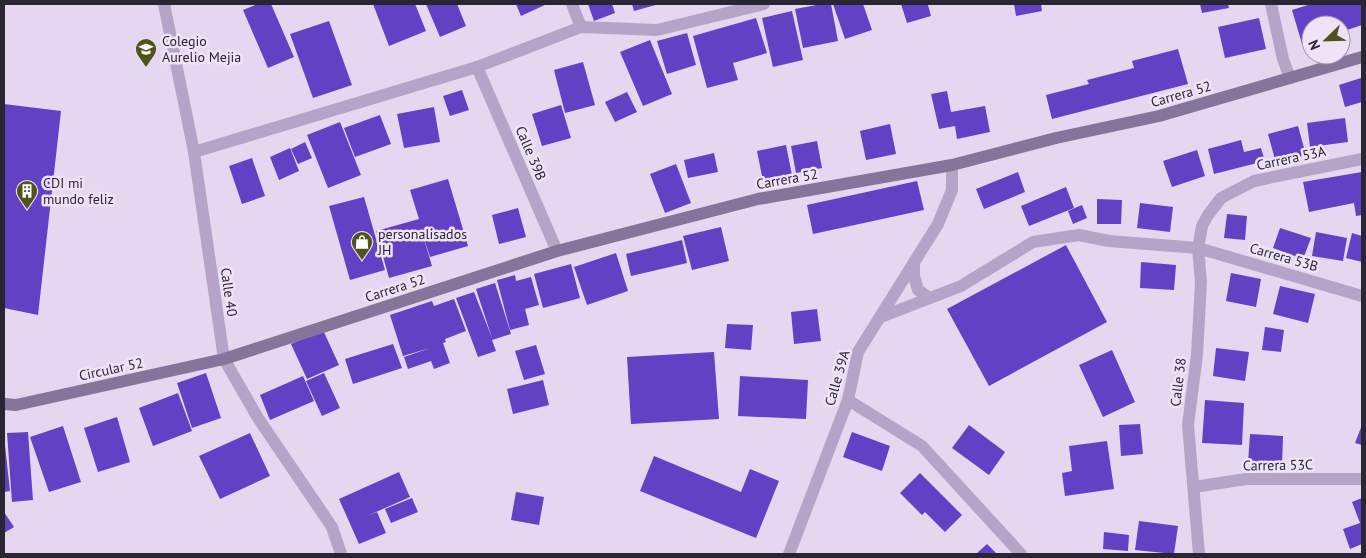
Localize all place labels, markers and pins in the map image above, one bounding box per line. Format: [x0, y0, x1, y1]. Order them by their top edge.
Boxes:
place label: Colegio Aurelio Mejia [162, 32, 241, 66]
school or university icon: Colegio Aurelio Mejia [134, 37, 158, 68]
place label: CDI mi mundo feliz [43, 174, 114, 208]
building icon: CDI mi mundo feliz [15, 179, 39, 210]
place label: personalisados JH [377, 225, 467, 259]
shop icon: personalisados JH [350, 230, 374, 261]

